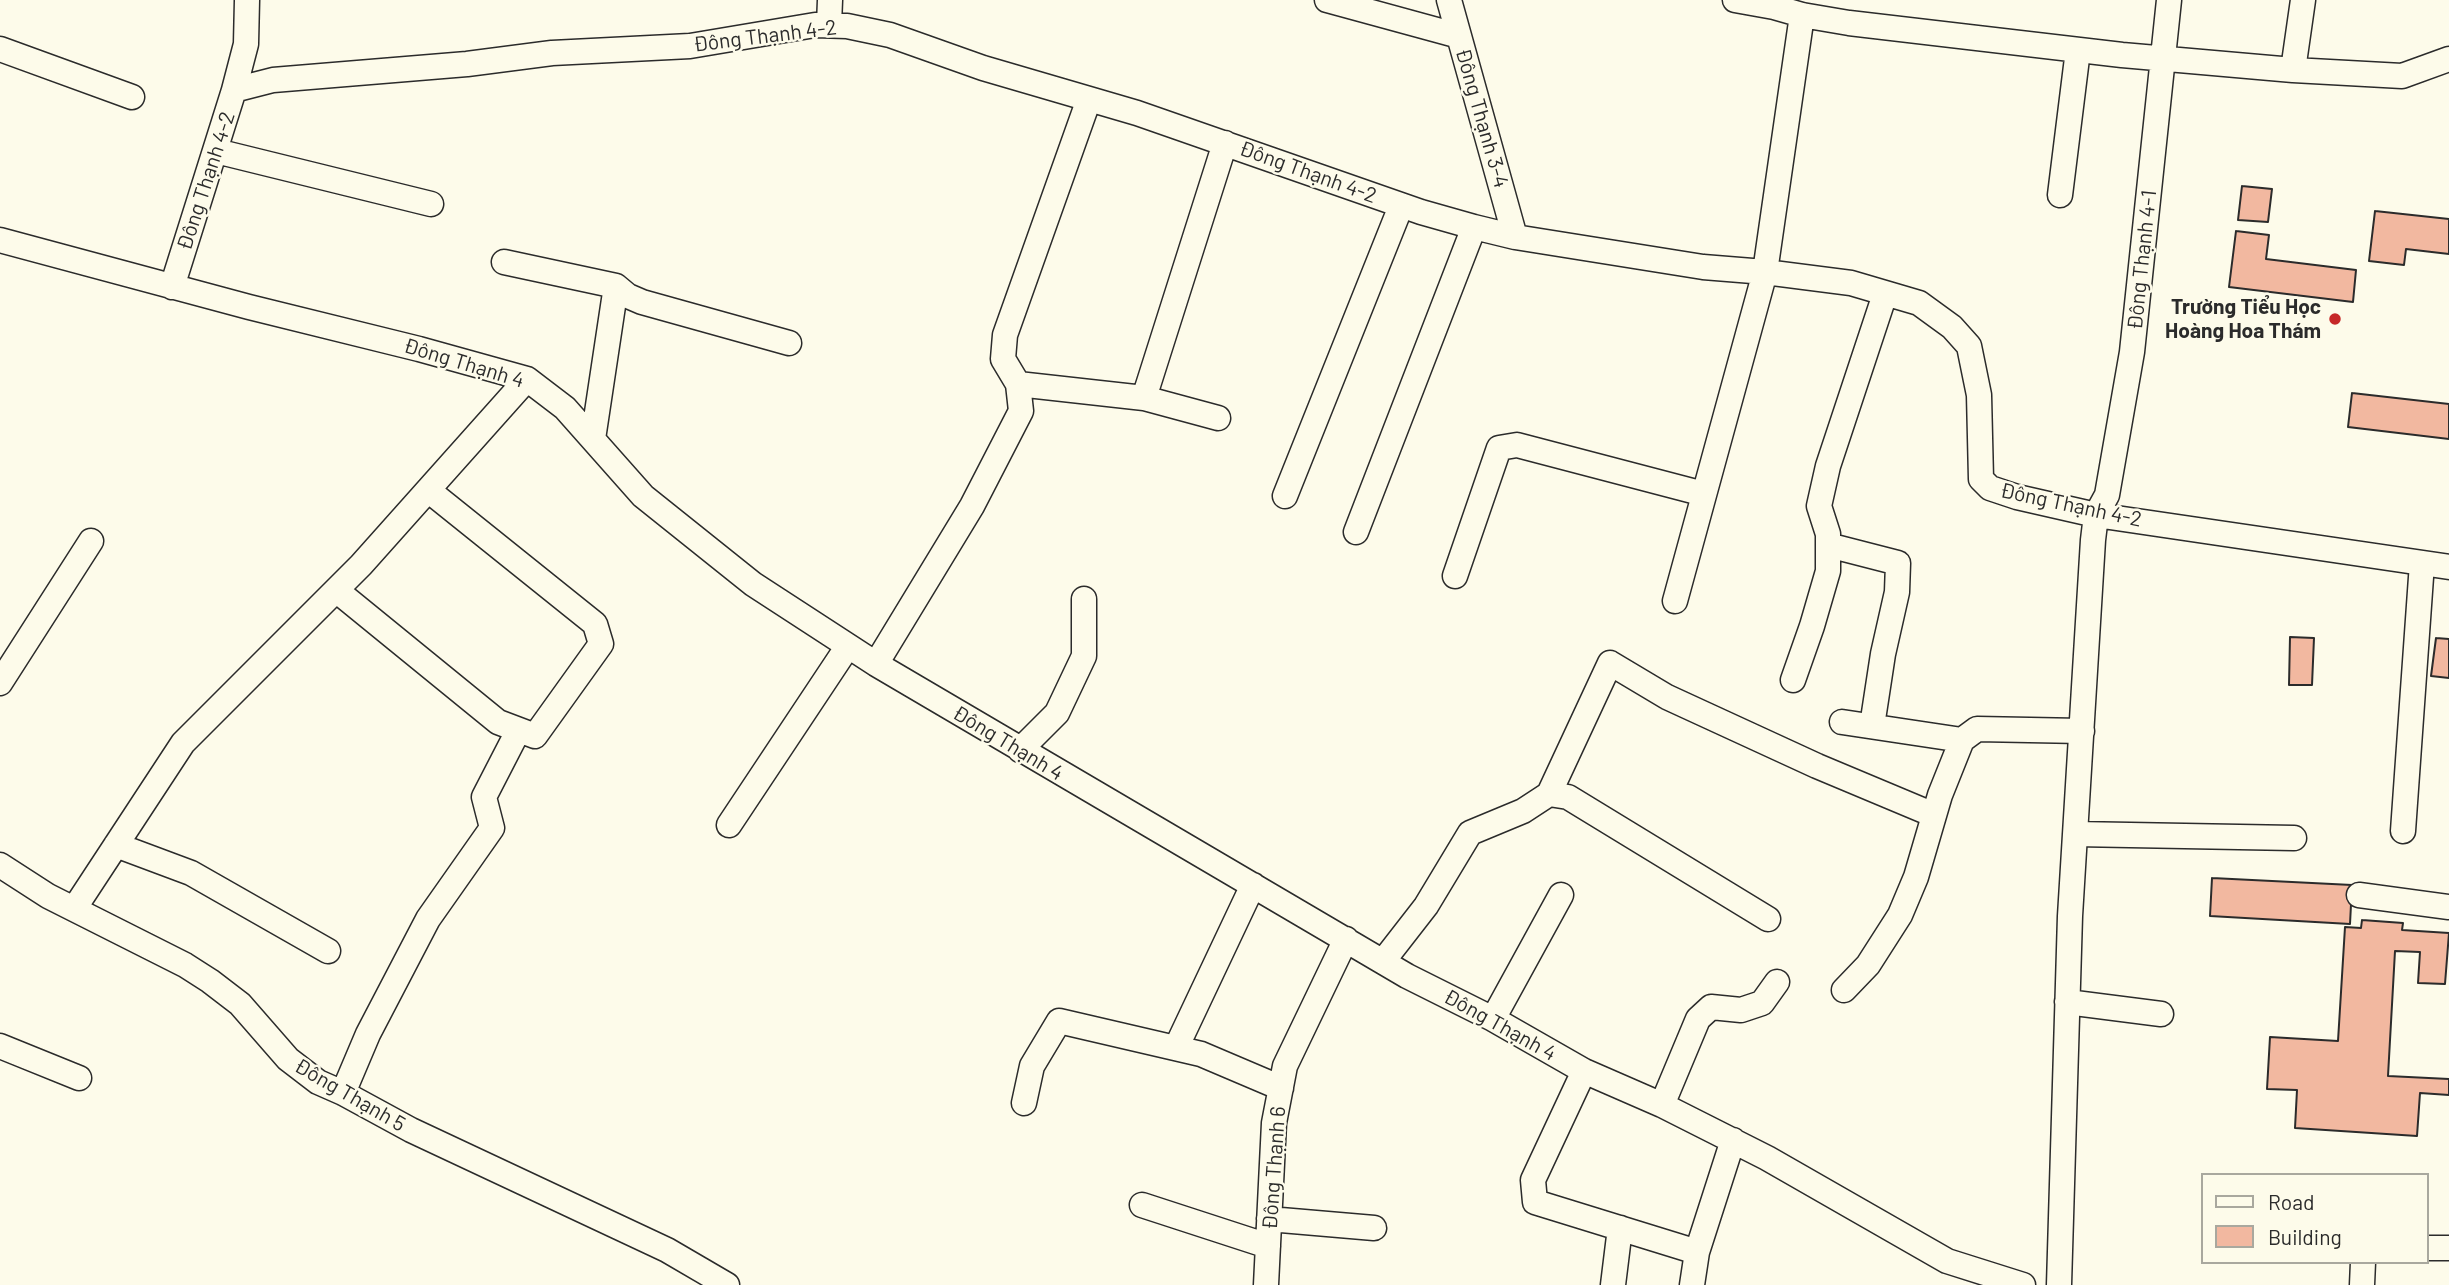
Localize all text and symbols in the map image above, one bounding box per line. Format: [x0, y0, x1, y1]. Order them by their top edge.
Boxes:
street label: Đông Thạnh 4-2 [692, 15, 838, 57]
street label: Đông Thạnh 3-4 [1450, 45, 1514, 191]
street label: Đông Thạnh 4-2 [172, 109, 240, 253]
street label: Đông Thạnh 4-2 [1236, 135, 1380, 209]
street label: Đông Thạnh 4-1 [2122, 189, 2162, 331]
place label: Trường Tiểu Học Hoàng Hoa Thám [2165, 294, 2321, 344]
marker: Trường Tiểu Học Hoàng Hoa Thám [2327, 311, 2343, 327]
street label: Đông Thạnh 4 [401, 333, 527, 393]
street label: Đông Thạnh 4-2 [1998, 478, 2144, 532]
street label: Đông Thạnh 4 [948, 700, 1068, 786]
street label: Đông Thạnh 4 [1439, 984, 1561, 1066]
street label: Đông Thạnh 5 [290, 1053, 410, 1137]
street label: Đông Thạnh 6 [1257, 1105, 1291, 1231]
legend [2200, 1173, 2428, 1264]
text: Road [2268, 1189, 2314, 1214]
text: Building [2268, 1224, 2342, 1249]

